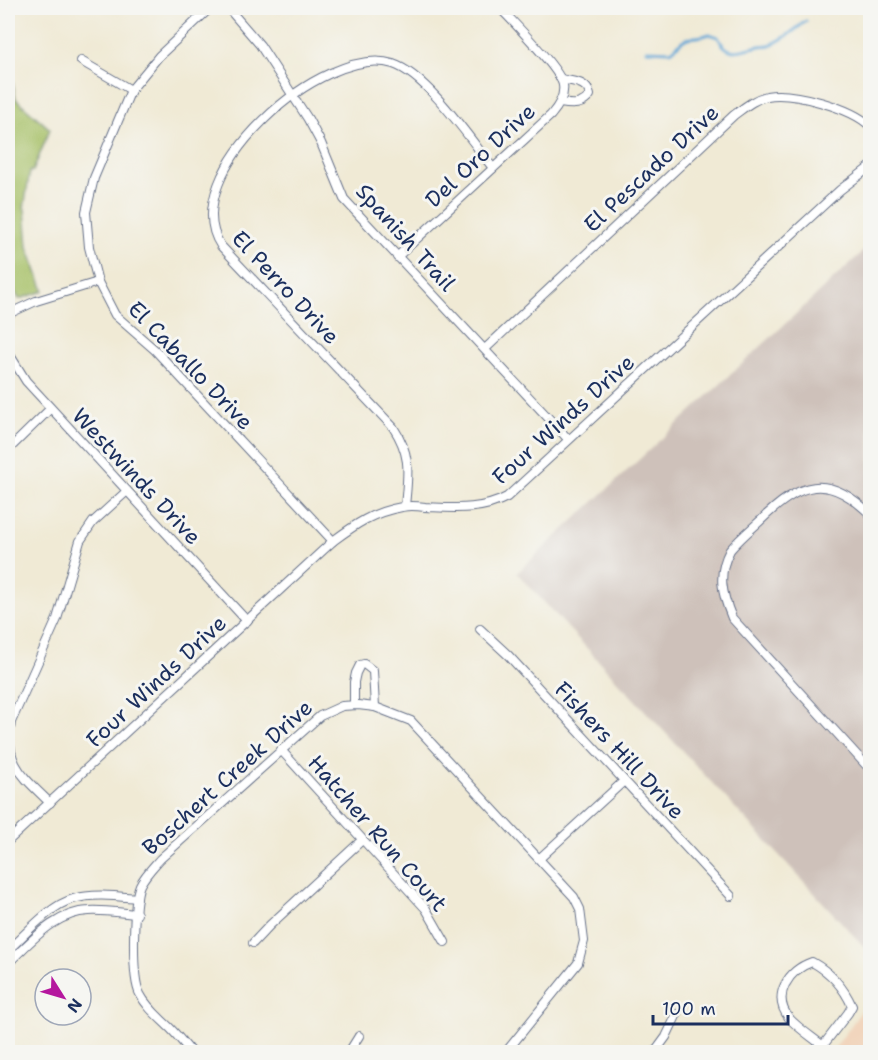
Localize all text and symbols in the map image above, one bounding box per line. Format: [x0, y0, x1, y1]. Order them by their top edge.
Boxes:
street label: Del Oro Drive [419, 97, 542, 214]
street label: El Pescado Drive [578, 98, 725, 239]
street label: Spanish Trail [349, 177, 462, 298]
street label: El Perro Drive [225, 224, 346, 350]
street label: El Caballo Drive [122, 295, 260, 436]
street label: Four Winds Drive [486, 348, 641, 491]
street label: Westwinds Drive [66, 402, 208, 551]
street label: Four Winds Drive [80, 609, 233, 754]
street label: Fishers Hill Drive [548, 675, 691, 825]
street label: Boschert Creek Drive [136, 693, 319, 862]
street label: Hatcher Run Court [302, 749, 454, 918]
north arrow [33, 967, 93, 1027]
scale bar [653, 988, 788, 1026]
text: N [62, 994, 87, 1017]
text: 100 m [662, 997, 716, 1021]

